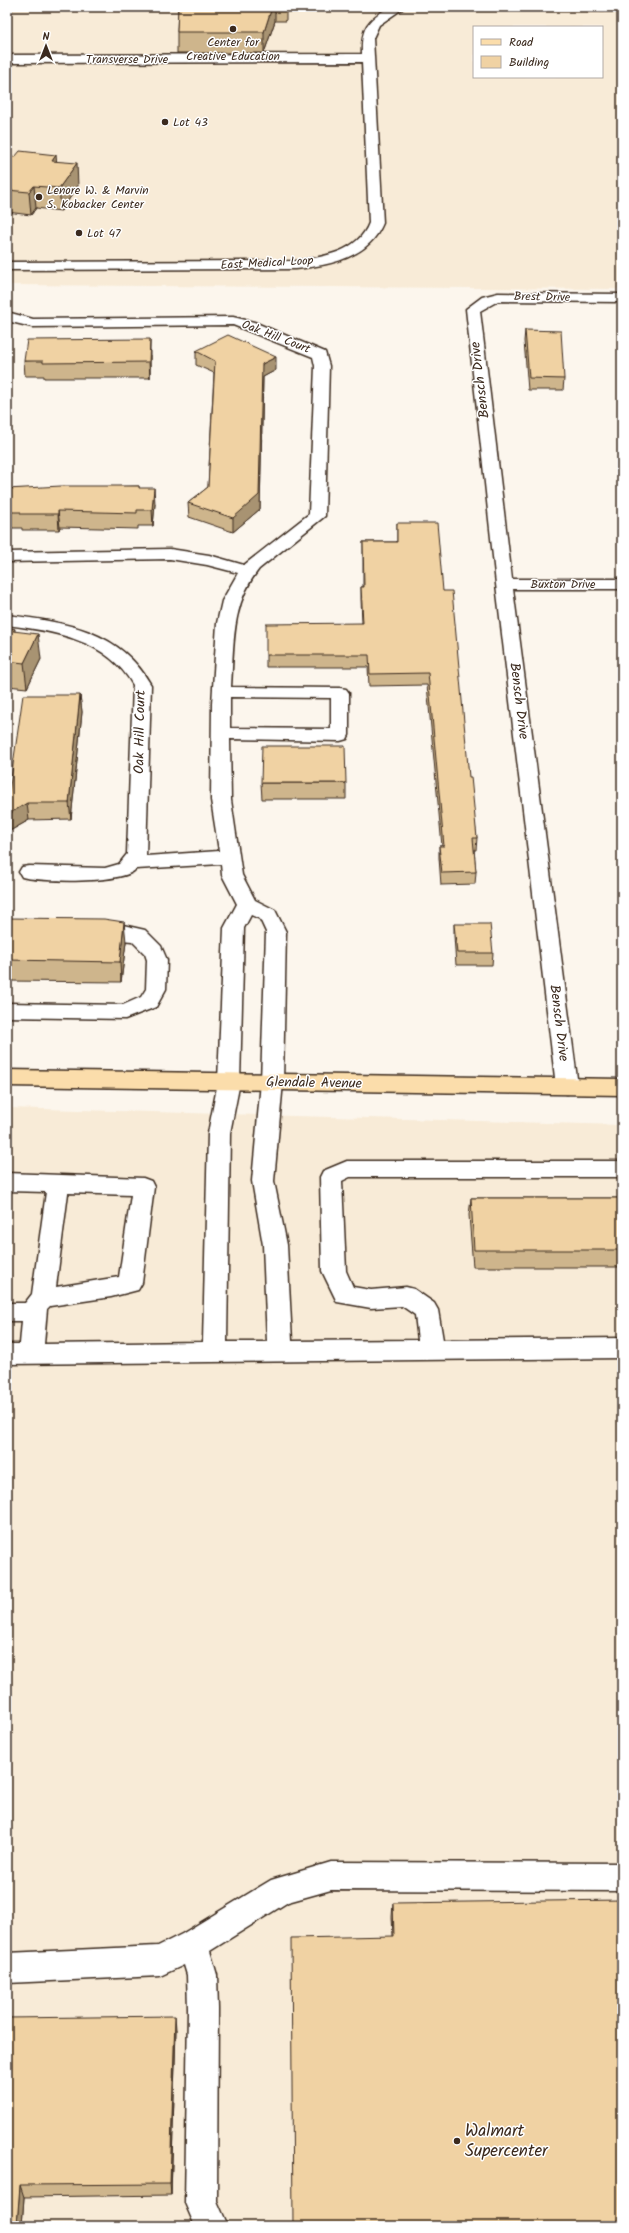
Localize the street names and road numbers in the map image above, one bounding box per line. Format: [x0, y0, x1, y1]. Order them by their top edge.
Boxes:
street label: Transverse Drive [86, 50, 169, 69]
street label: East Medical Loop [220, 251, 314, 275]
street label: Brest Drive [514, 287, 571, 307]
street label: Oak Hill Court [239, 315, 313, 359]
street label: Bensch Drive [464, 340, 496, 420]
street label: Buxton Drive [531, 575, 596, 594]
street label: Bensch Drive [503, 661, 535, 741]
street label: Oak Hill Court [128, 689, 152, 774]
street label: Bensch Drive [543, 983, 575, 1063]
street label: Glendale Avenue [266, 1071, 363, 1095]

